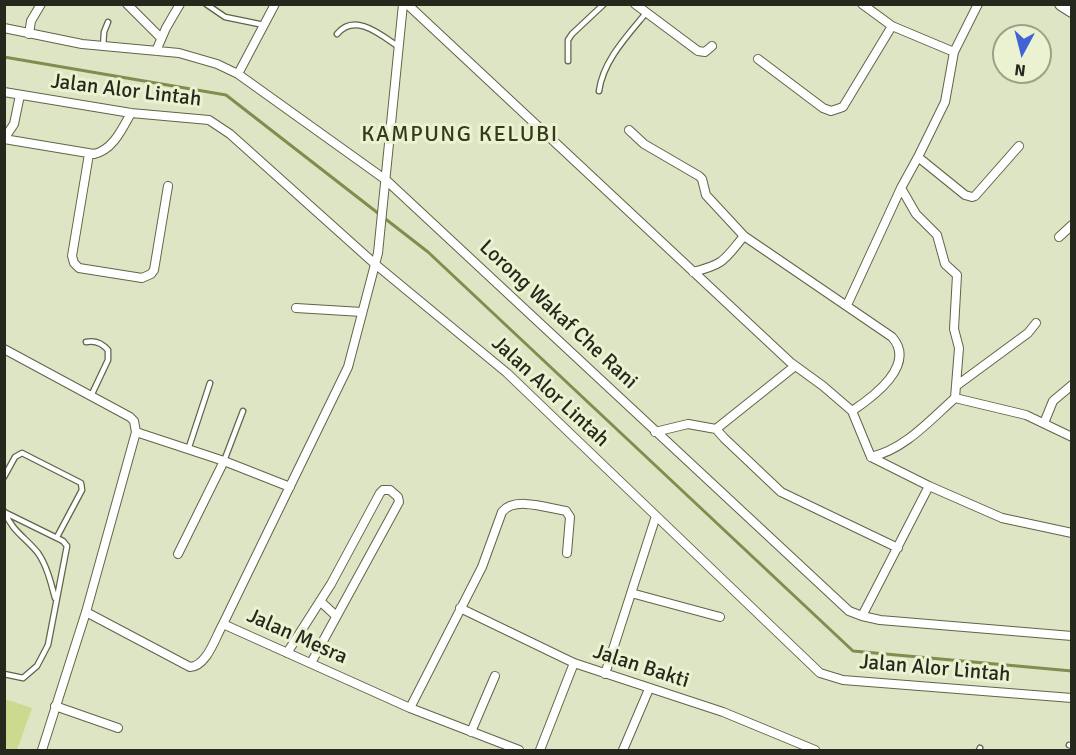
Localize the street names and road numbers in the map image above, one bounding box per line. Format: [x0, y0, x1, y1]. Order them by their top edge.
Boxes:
street label: Jalan Alor Lintah [49, 69, 203, 113]
street label: Lorong Wakaf Che Rani [474, 235, 642, 395]
street label: Jalan Alor Lintah [486, 331, 614, 453]
street label: Jalan Mesra [243, 604, 351, 670]
street label: Jalan Bakti [590, 640, 692, 694]
street label: Jalan Alor Lintah [858, 650, 1012, 688]

